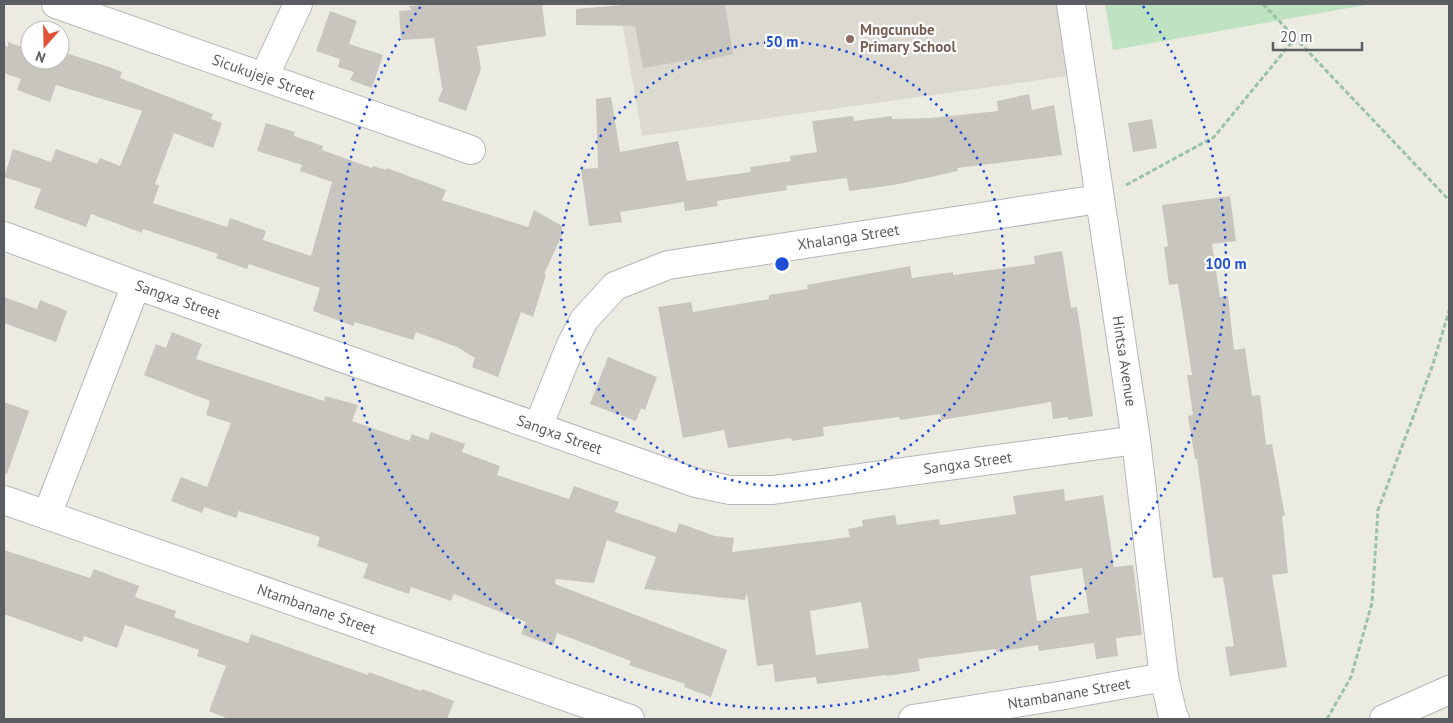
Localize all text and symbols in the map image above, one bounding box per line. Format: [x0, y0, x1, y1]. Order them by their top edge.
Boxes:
north arrow [20, 20, 70, 70]
place label: Mngcunube Primary School [860, 20, 956, 56]
scale bar [1273, 20, 1362, 52]
text: 20 m [1280, 27, 1313, 46]
text: 50 m [766, 32, 798, 51]
marker: Mngcunube Primary School [844, 33, 856, 45]
text: N [33, 47, 48, 67]
street label: Sicukujeje Street [210, 50, 318, 103]
street label: Xhalanga Street [796, 220, 901, 254]
text: 100 m [1205, 254, 1247, 273]
centre of rings [773, 255, 791, 273]
street label: Sangxa Street [133, 275, 223, 323]
street label: Hintsa Avenue [1109, 314, 1141, 408]
street label: Sangxa Street [514, 410, 605, 458]
street label: Sangxa Street [922, 447, 1013, 478]
street label: Ntambanane Street [255, 579, 378, 638]
street label: Ntambanane Street [1006, 673, 1132, 713]

